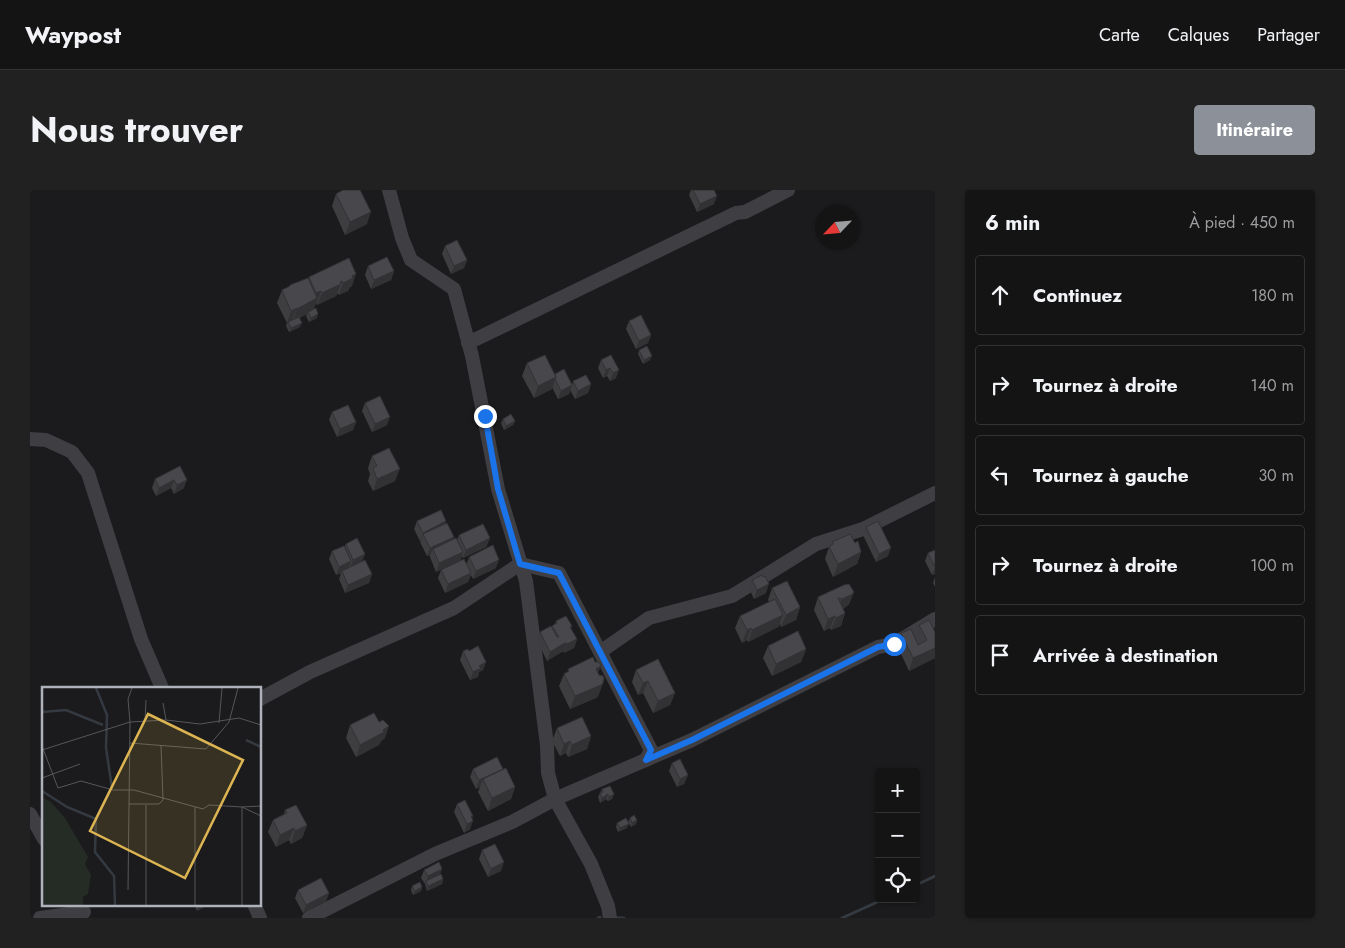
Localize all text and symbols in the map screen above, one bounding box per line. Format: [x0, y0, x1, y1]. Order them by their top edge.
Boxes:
text: Waypost [25, 17, 121, 52]
text: Carte [1099, 22, 1140, 48]
text: Calques [1168, 22, 1229, 48]
text: Partager [1257, 22, 1320, 48]
text: Nous trouver [30, 105, 243, 155]
button: Itinéraire [1194, 105, 1315, 155]
north arrow [815, 205, 860, 250]
text: 6 min [985, 208, 1040, 238]
text: À pied · 450 m [1189, 211, 1295, 234]
icon: ahead [986, 281, 1014, 309]
text: Continuez [1033, 282, 1122, 309]
text: 180 m [1251, 284, 1294, 307]
icon: right [986, 371, 1014, 399]
text: Tournez à droite [1033, 372, 1178, 399]
text: 140 m [1251, 374, 1294, 397]
route end [474, 405, 497, 428]
icon: left [986, 461, 1014, 489]
text: Tournez à gauche [1033, 462, 1189, 489]
text: 30 m [1258, 464, 1294, 487]
icon: right [986, 551, 1014, 579]
text: Tournez à droite [1033, 552, 1178, 579]
text: 100 m [1250, 554, 1294, 577]
route start [883, 633, 906, 656]
icon: arrive [986, 641, 1014, 669]
text: Arrivée à destination [1033, 642, 1218, 669]
inset map [42, 687, 261, 906]
map controls [875, 768, 920, 903]
button: + [875, 768, 920, 813]
button: − [875, 813, 920, 858]
button: locate [875, 858, 920, 903]

